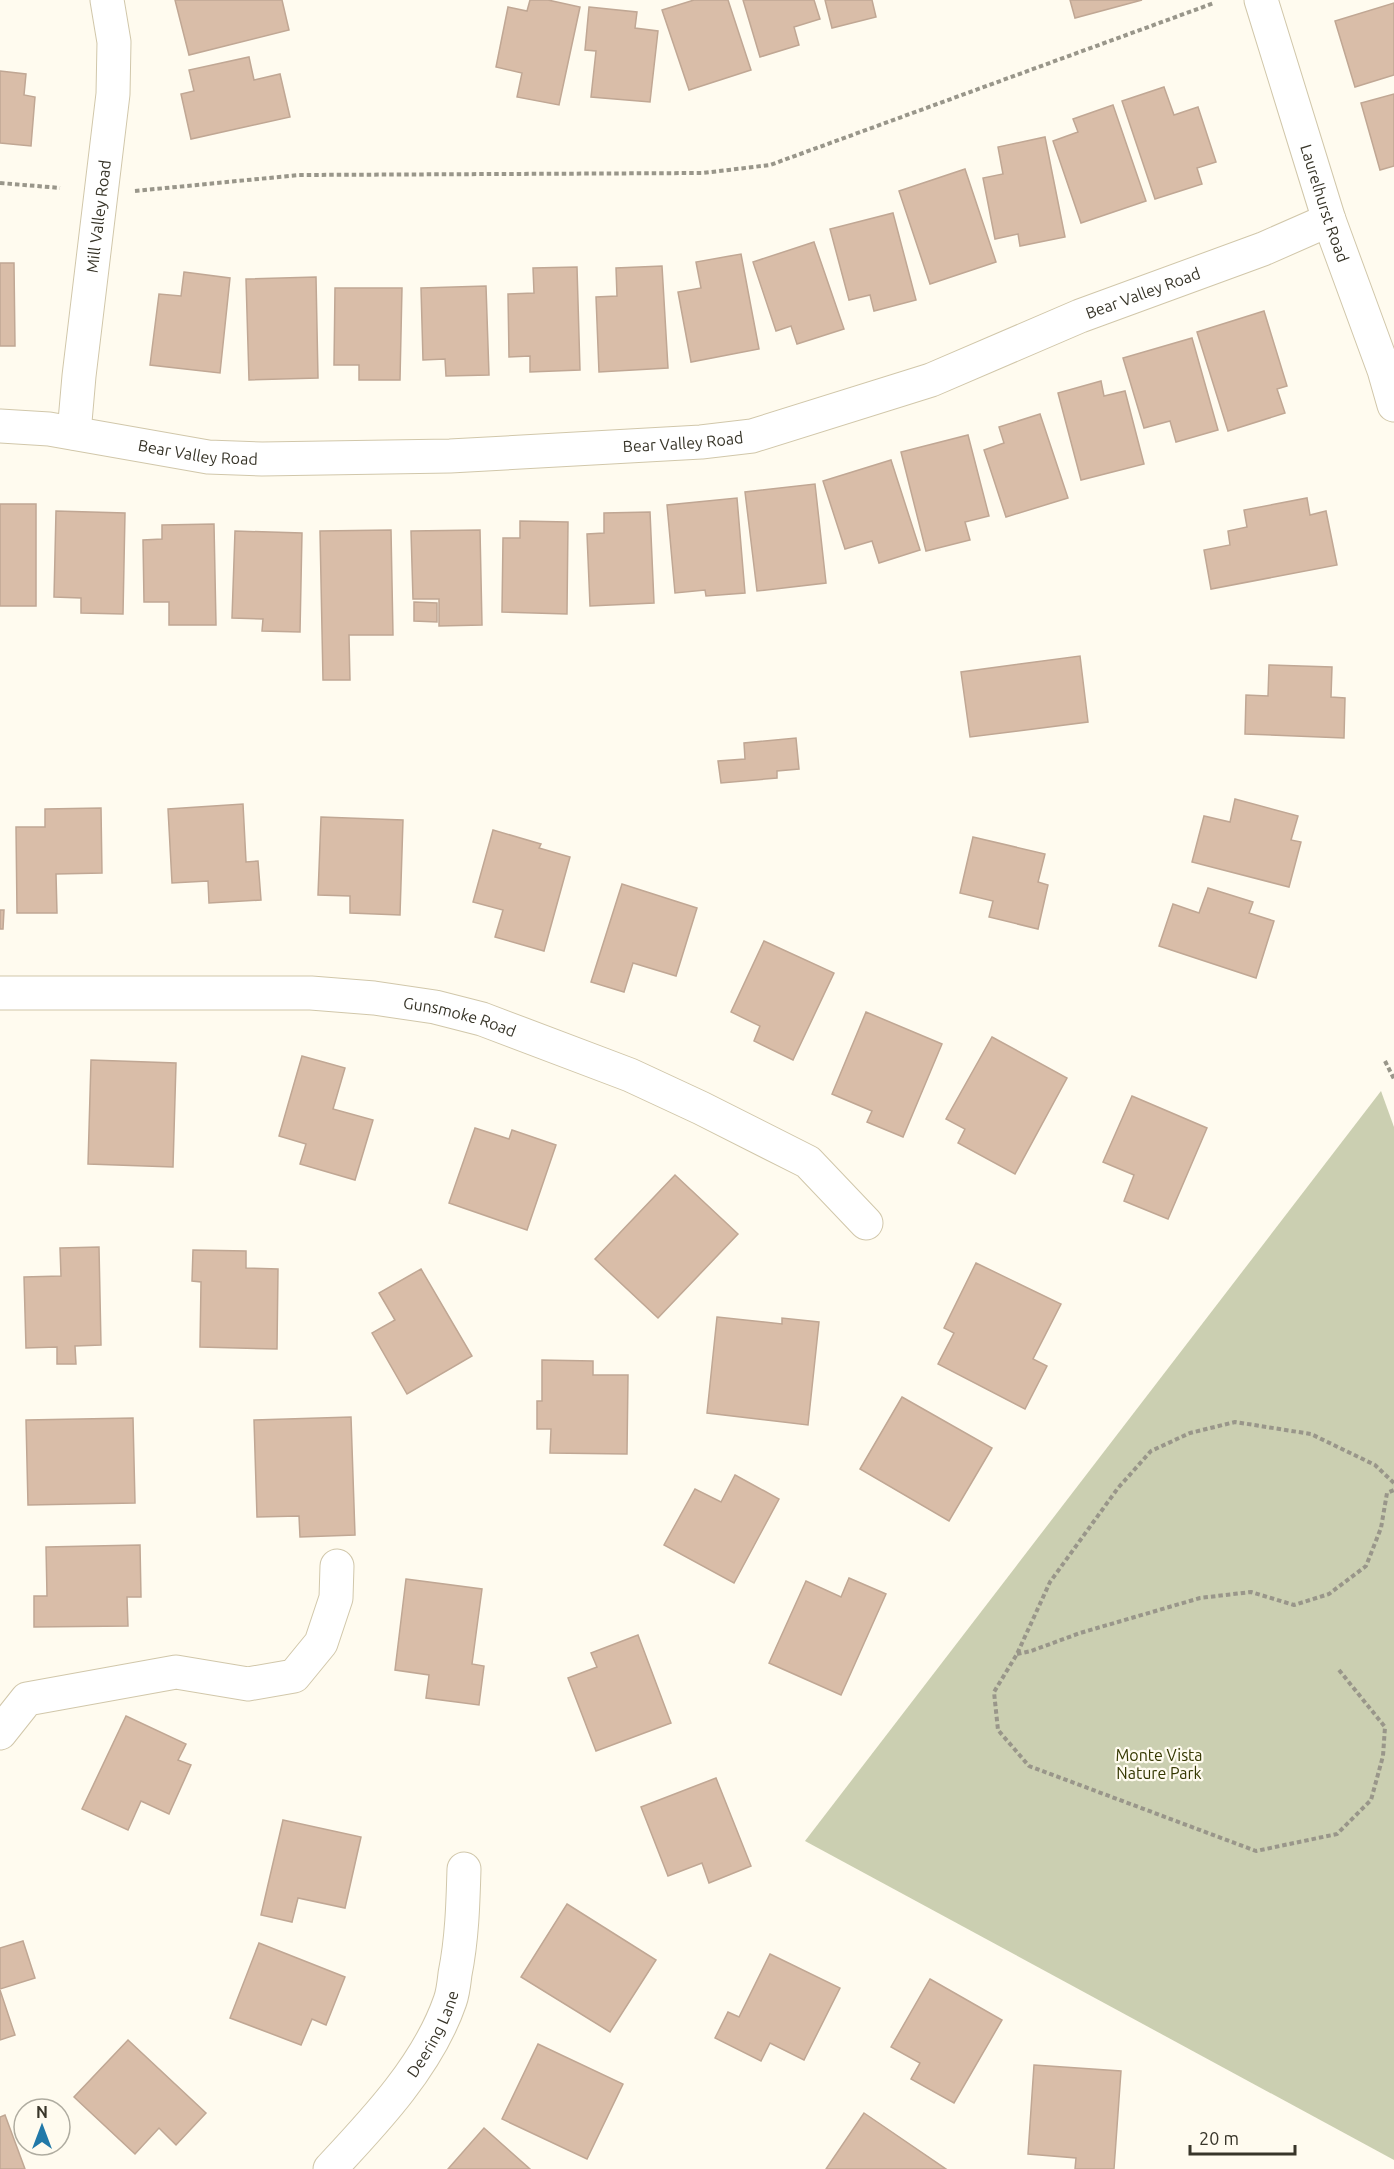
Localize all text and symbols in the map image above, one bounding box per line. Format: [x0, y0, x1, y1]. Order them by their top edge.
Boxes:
street label: Laurelhurst Road [1297, 142, 1353, 265]
street label: Mill Valley Road [83, 159, 114, 274]
street label: Bear Valley Road [1083, 264, 1203, 322]
street label: Bear Valley Road [622, 428, 744, 455]
street label: Bear Valley Road [137, 436, 258, 468]
street label: Gunsmoke Road [402, 993, 519, 1040]
park label: Monte Vista Nature Park [1115, 1746, 1203, 1782]
street label: Deering Lane [403, 1989, 462, 2081]
north arrow [12, 2097, 72, 2157]
text: N [36, 2103, 48, 2121]
scale bar [1190, 2118, 1295, 2156]
text: 20 m [1199, 2128, 1239, 2148]

